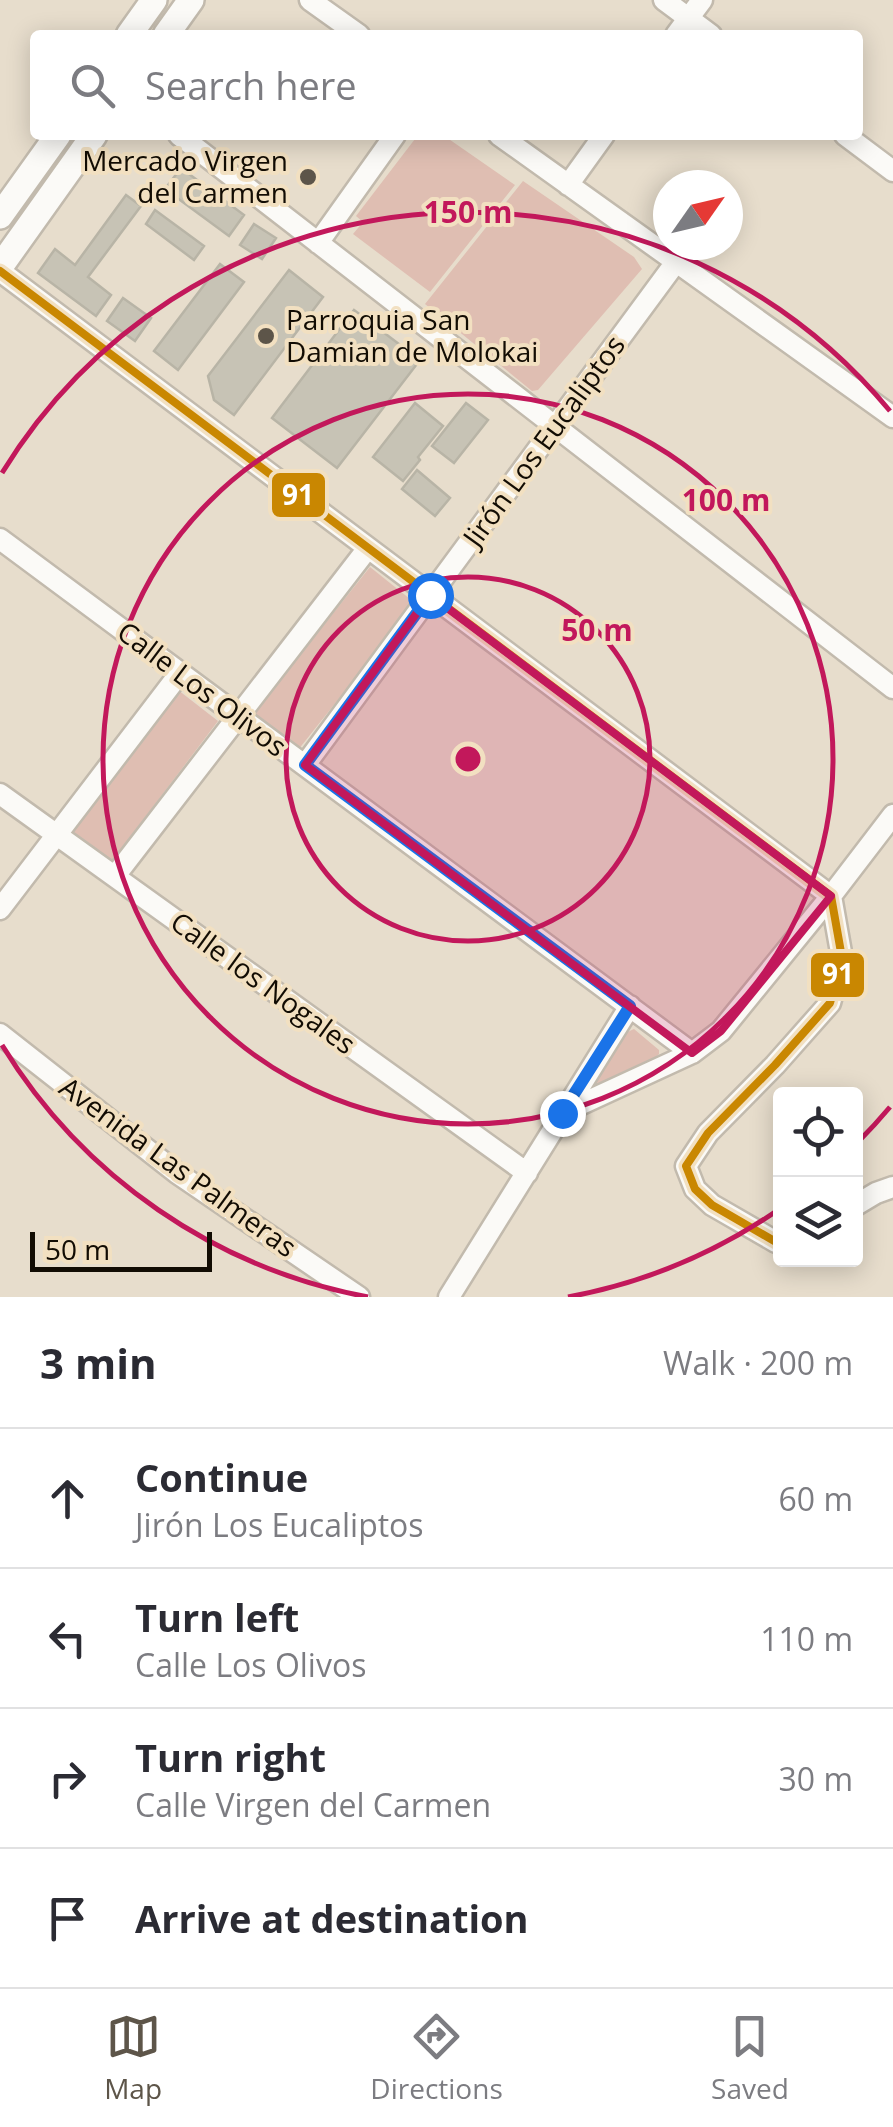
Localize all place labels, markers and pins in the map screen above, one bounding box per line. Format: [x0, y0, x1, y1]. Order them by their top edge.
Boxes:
place label: Mercado Virgen del Carmen [82, 141, 288, 211]
marker: Mercado Virgen del Carmen [297, 166, 319, 188]
place label: Parroquia San Damian de Molokai [286, 300, 538, 370]
marker: Parroquia San Damian de Molokai [255, 325, 277, 347]
centre of rings [450, 741, 486, 777]

